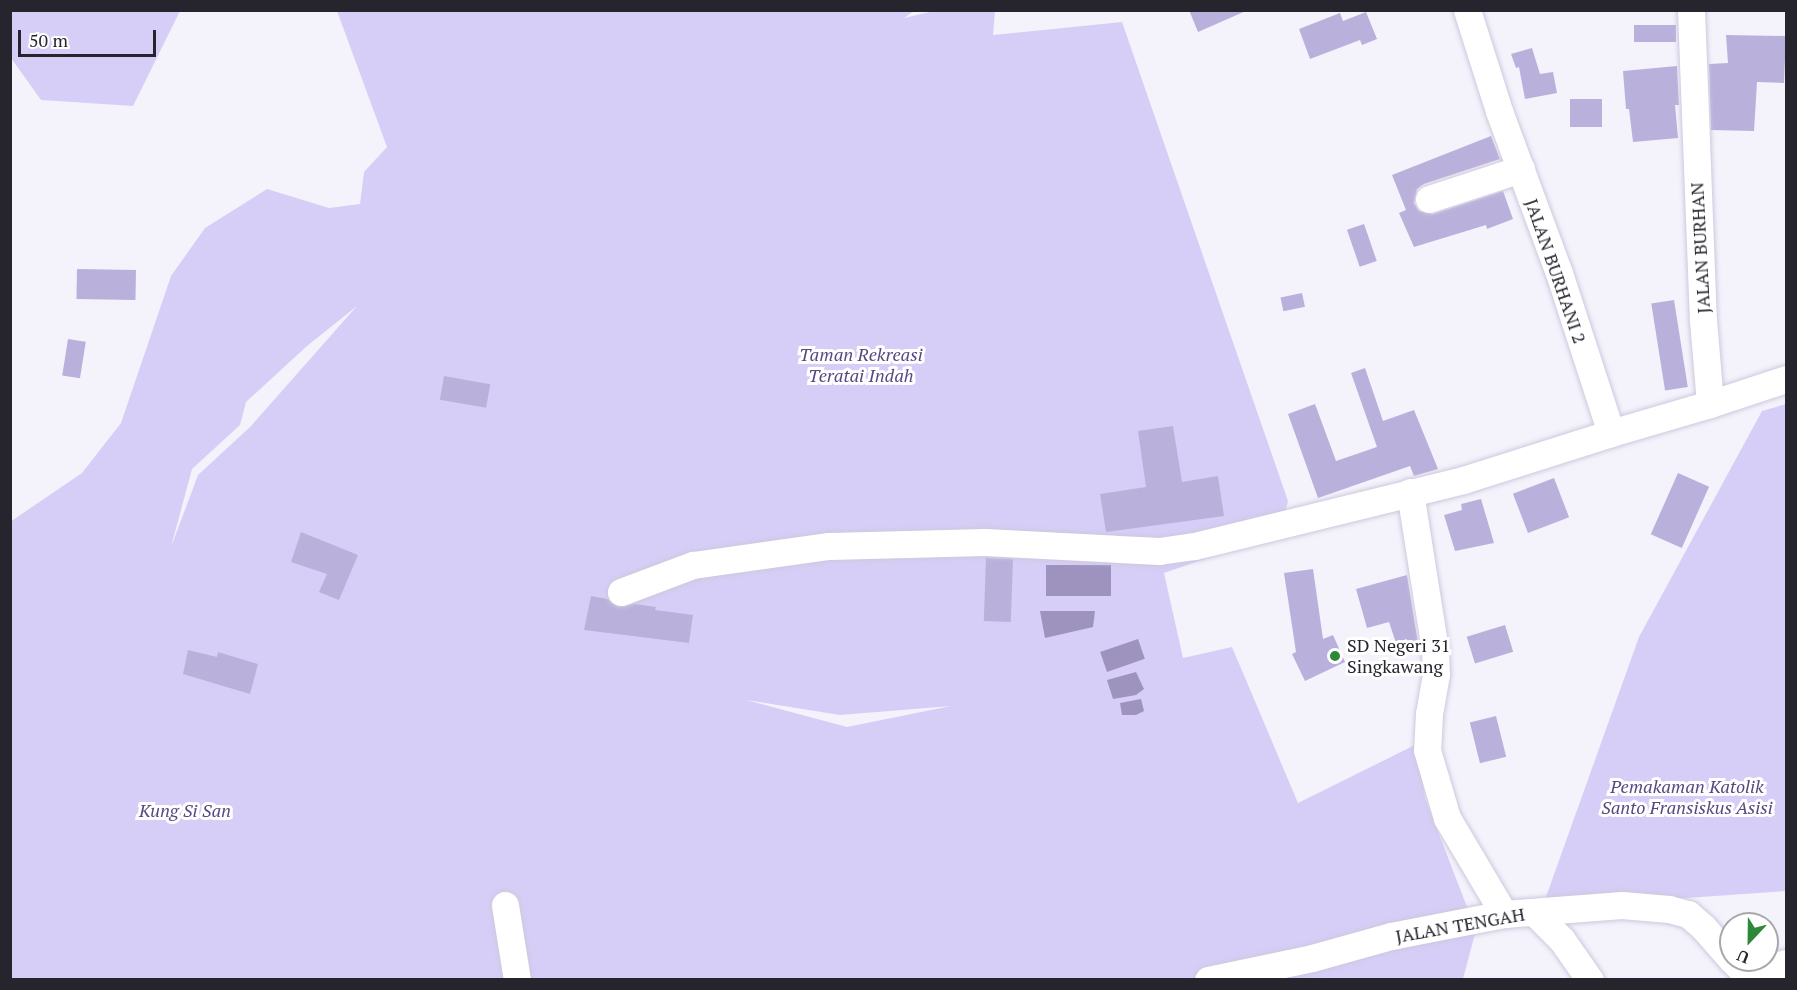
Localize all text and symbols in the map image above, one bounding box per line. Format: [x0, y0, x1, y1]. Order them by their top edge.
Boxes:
scale bar [21, 18, 159, 56]
text: 50 m [29, 28, 68, 52]
street label: JALAN BURHAN [1686, 182, 1714, 314]
street label: JALAN BURHANI 2 [1521, 196, 1591, 346]
park label: Taman Rekreasi Teratai Indah [799, 344, 923, 386]
place label: SD Negeri 31 Singkawang [1347, 635, 1450, 678]
marker: SD Negeri 31 Singkawang [1328, 649, 1342, 663]
park label: Pemakaman Katolik Santo Fransiskus Asisi [1601, 776, 1773, 818]
park label: Kung Si San [139, 799, 231, 821]
street label: JALAN TENGAH [1394, 903, 1526, 947]
north arrow [1719, 912, 1779, 972]
text: U [1734, 944, 1752, 969]

